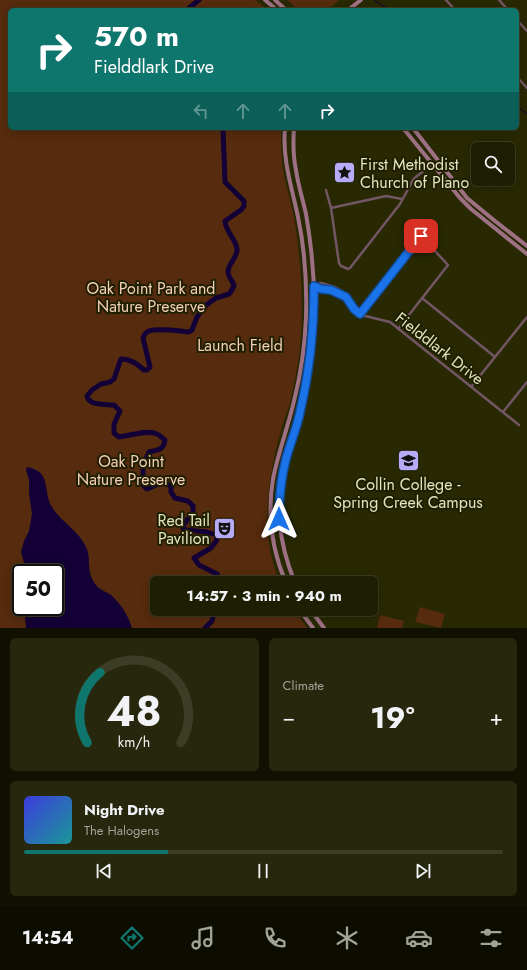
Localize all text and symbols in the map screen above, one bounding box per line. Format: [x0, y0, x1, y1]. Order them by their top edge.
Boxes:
text: 570 m [94, 16, 179, 57]
icon: right [28, 24, 80, 76]
text: Fielddlark Drive [94, 54, 214, 80]
icon: left [190, 100, 212, 122]
icon: ahead [232, 100, 254, 122]
icon: ahead [274, 100, 296, 122]
icon: right [316, 100, 338, 122]
map controls [471, 142, 515, 186]
button: search [471, 142, 515, 186]
place label: First Methodist Church of Plano [360, 153, 470, 194]
place icon: First Methodist Church of Plano [331, 160, 357, 186]
pin [404, 219, 438, 253]
icon: arrive [410, 225, 432, 247]
park label: Oak Point Park and Nature Preserve [87, 277, 215, 318]
street label: Fielddlark Drive [391, 307, 489, 390]
park label: Launch Field [197, 334, 283, 357]
school or university icon: Collin College - Spring Creek Campus [395, 448, 421, 474]
park label: Oak Point Nature Preserve [77, 450, 185, 491]
place label: Collin College - Spring Creek Campus [333, 473, 483, 514]
position arrow [258, 498, 300, 540]
place label: Red Tail Pavilion [158, 509, 210, 550]
theatre icon: Red Tail Pavilion [212, 516, 238, 542]
speed limit sign: 50 [12, 564, 64, 616]
text: 14:57 · 3 min · 940 m [186, 585, 342, 607]
text: Climate [283, 676, 324, 695]
text: 48 [107, 680, 162, 741]
text: 19° [370, 696, 415, 739]
text: − [283, 701, 295, 733]
text: + [489, 701, 503, 733]
text: km/h [118, 731, 150, 751]
text: Night Drive [84, 799, 165, 821]
text: The Halogens [84, 821, 159, 840]
icon: previous [93, 860, 115, 882]
icon: pause [252, 860, 274, 882]
icon: next [412, 860, 434, 882]
icon: directions [118, 924, 146, 952]
icon: music [189, 924, 217, 952]
icon: phone [261, 924, 289, 952]
icon: climate [333, 924, 361, 952]
icon: car [405, 924, 433, 952]
icon: filters [477, 924, 505, 952]
text: 14:54 [22, 925, 74, 951]

